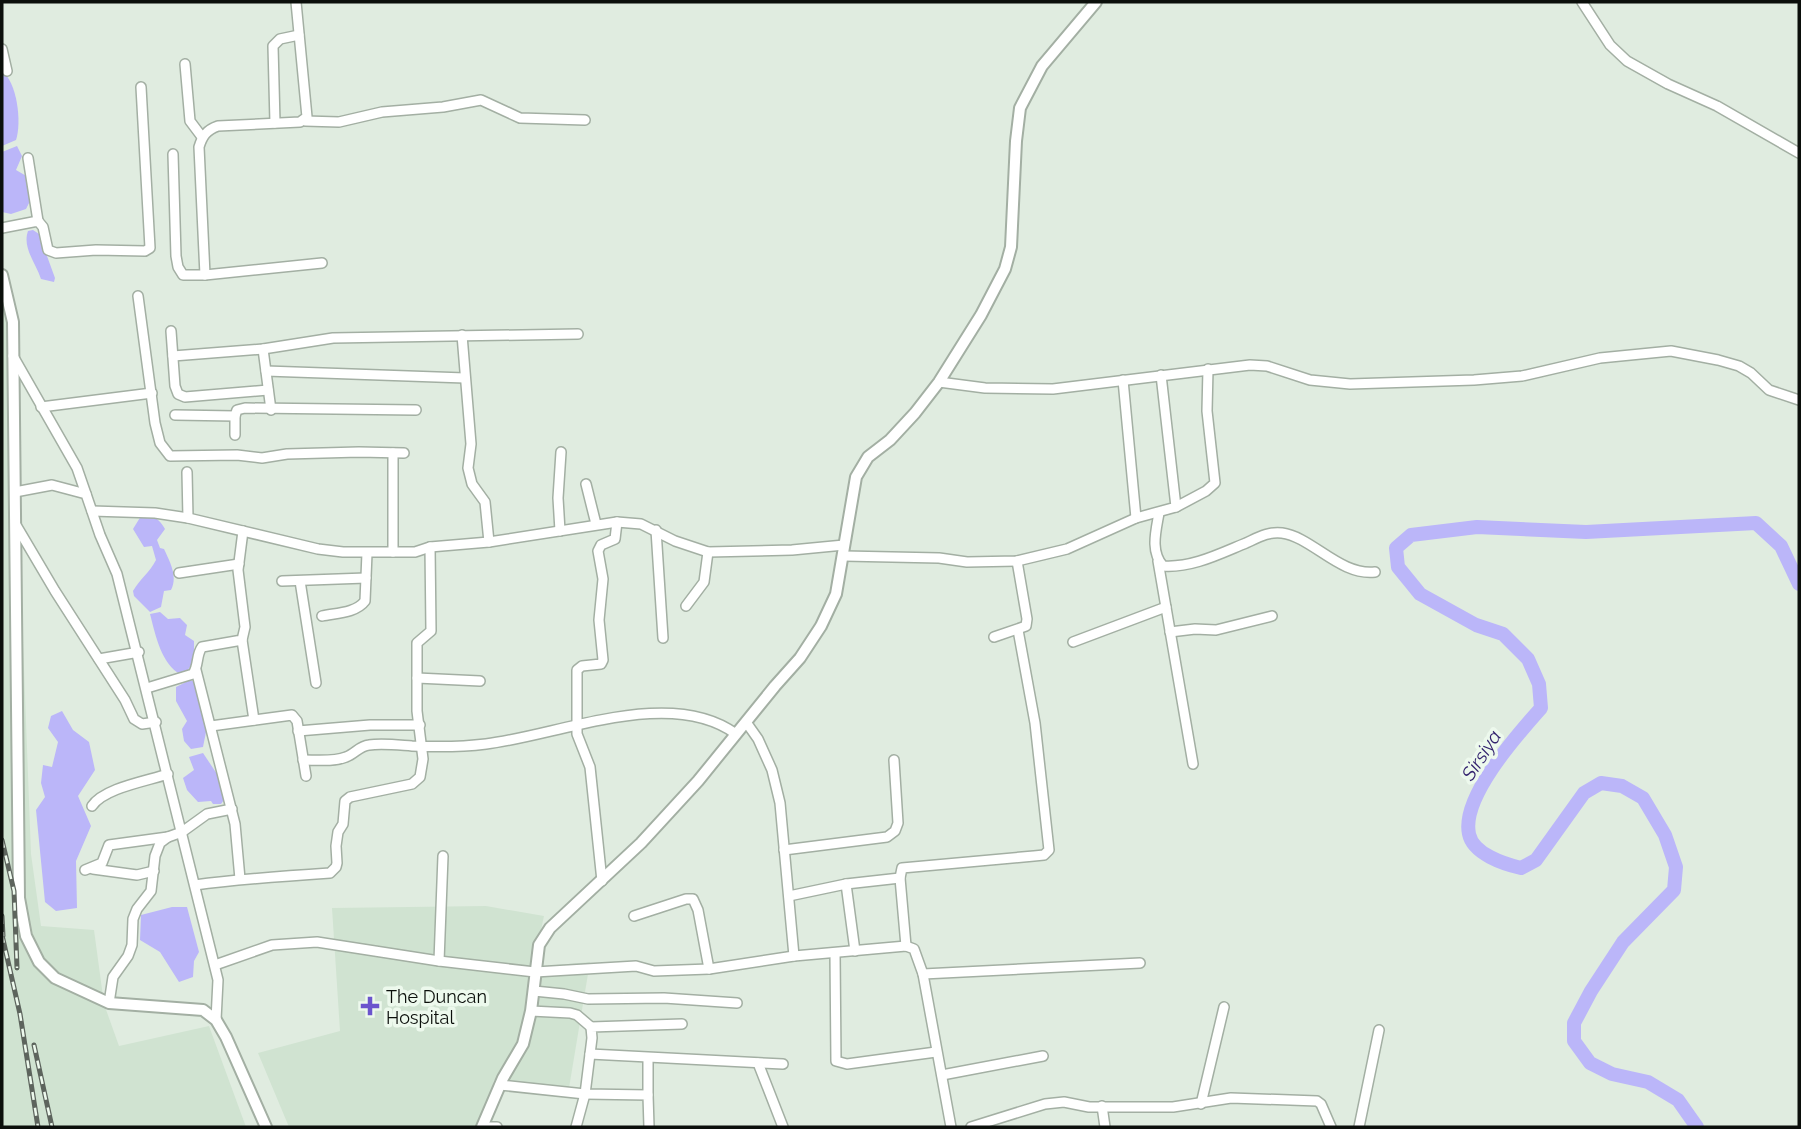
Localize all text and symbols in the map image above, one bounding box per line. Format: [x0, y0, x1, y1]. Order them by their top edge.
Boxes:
water label: Sirsiya [1456, 726, 1505, 785]
place label: The Duncan Hospital [386, 986, 487, 1028]
marker: The Duncan Hospital [360, 996, 380, 1016]

